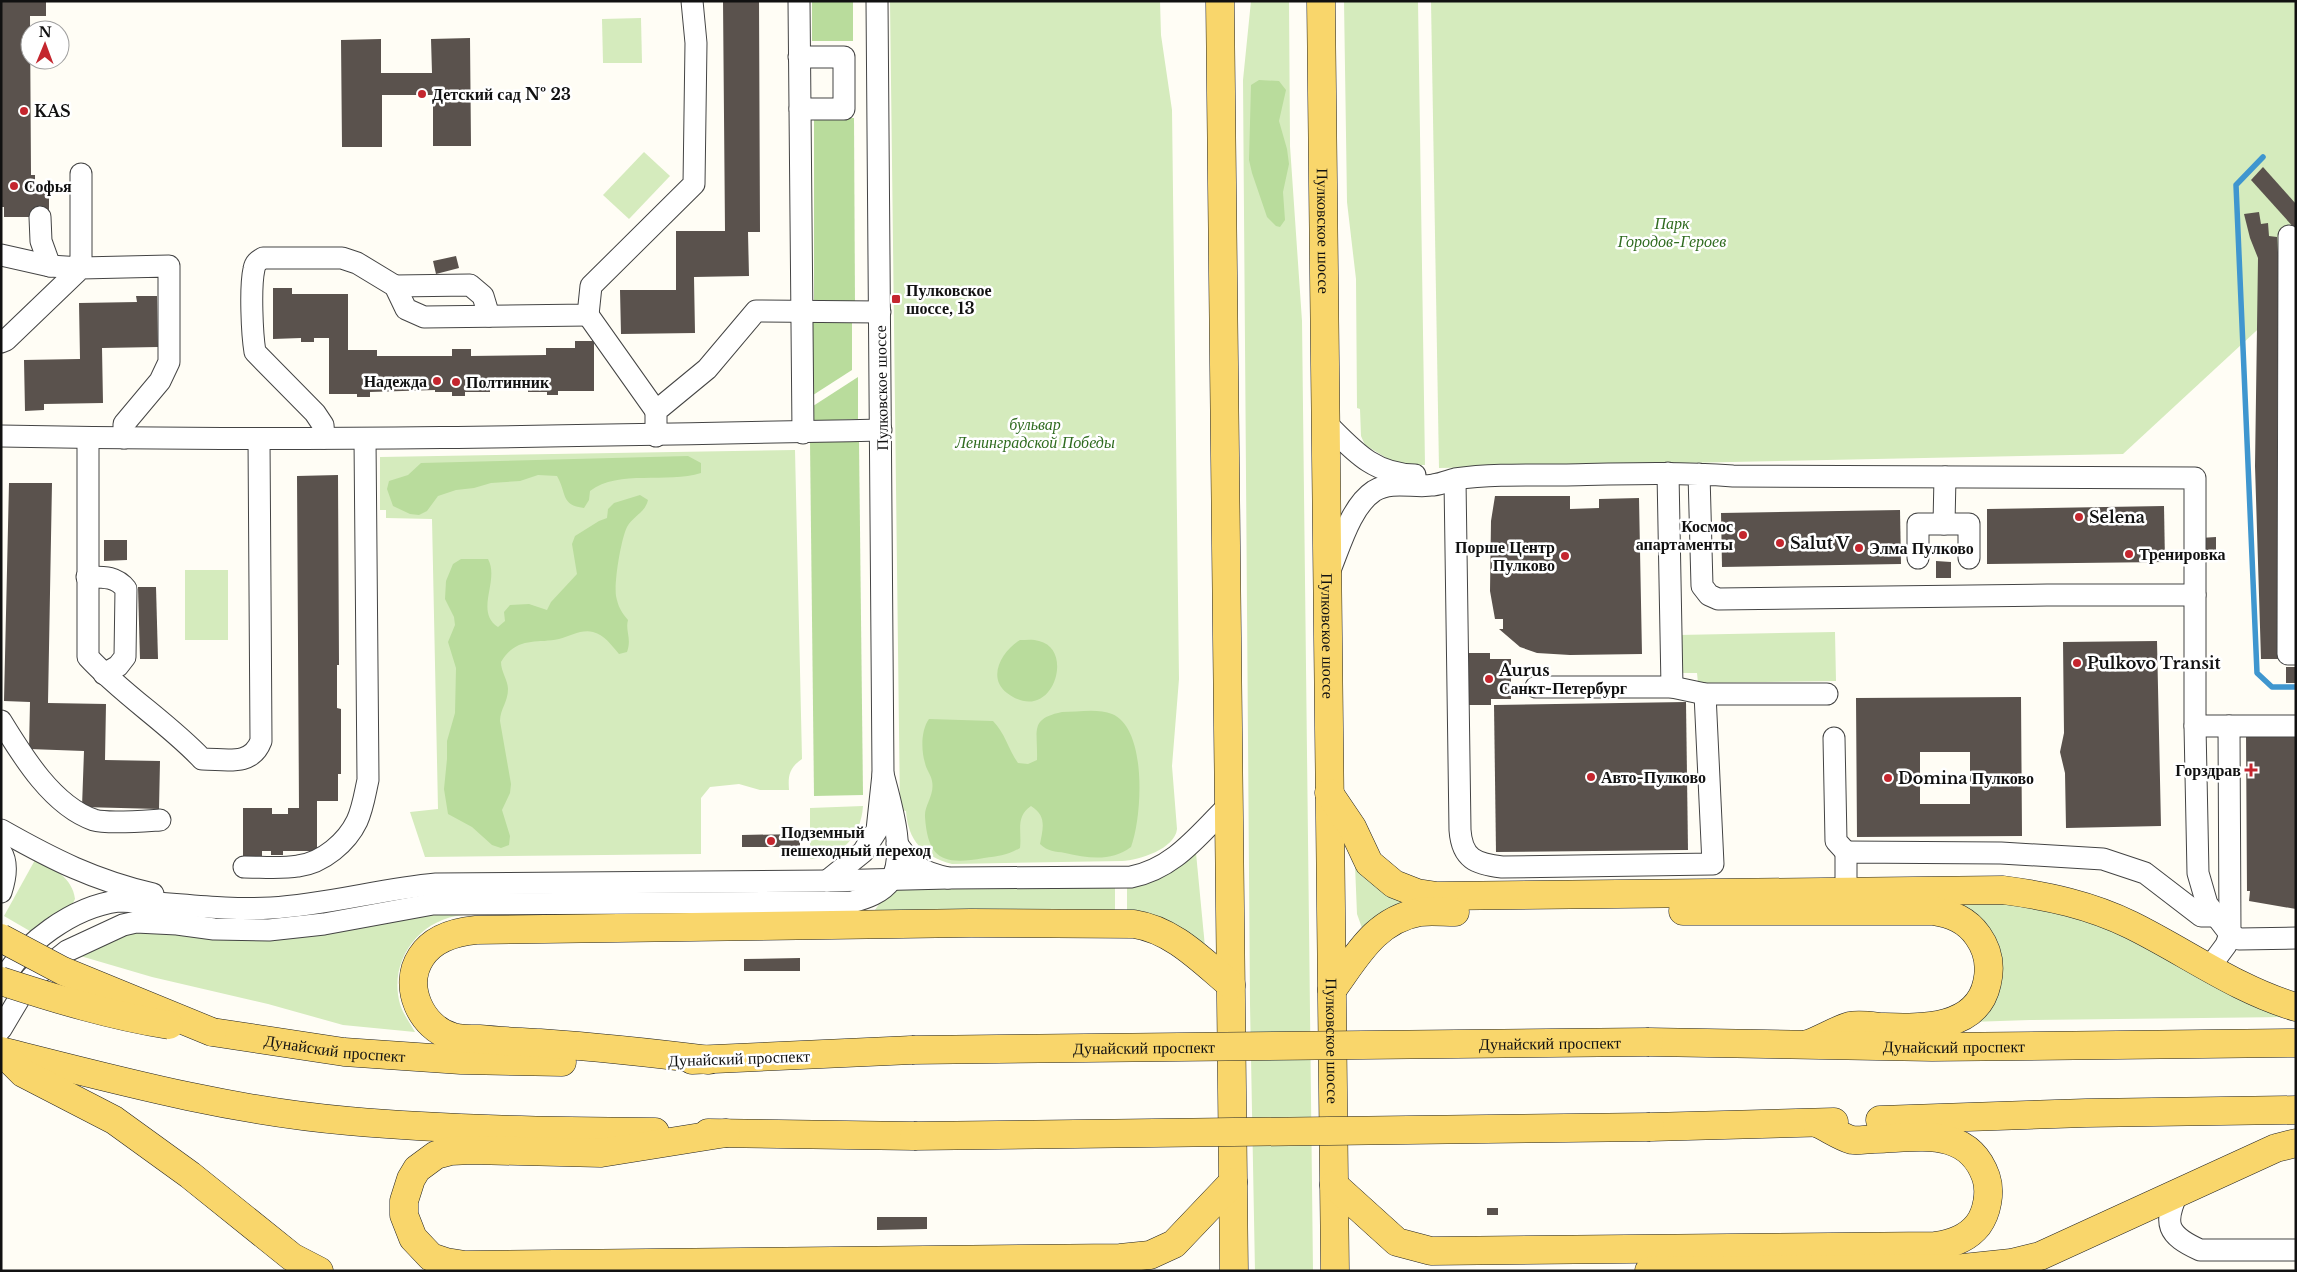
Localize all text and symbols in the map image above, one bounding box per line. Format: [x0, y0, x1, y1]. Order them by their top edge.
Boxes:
north arrow [20, 20, 70, 70]
text: N [38, 23, 52, 41]
place label: Детский сад № 23 [432, 84, 571, 104]
marker: Детский сад № 23 [416, 88, 428, 100]
place label: KAS [34, 101, 71, 121]
marker: KAS [18, 105, 30, 117]
street label: Пулковское шоссе [1313, 168, 1334, 294]
place label: Софья [24, 176, 72, 196]
marker: Софья [8, 180, 20, 192]
park label: Парк Городов-Героев [1617, 213, 1726, 251]
place label: Пулковское шоссе, 13 [906, 280, 992, 318]
marker: Пулковское шоссе, 13 [890, 293, 902, 305]
street label: Пулковское шоссе [870, 325, 892, 451]
place label: Надежда [364, 371, 427, 391]
place label: Полтинник [466, 372, 550, 392]
marker: Надежда [431, 375, 443, 387]
marker: Полтинник [450, 376, 462, 388]
park label: бульвар Ленинградской Победы [954, 414, 1115, 452]
place label: Selena [2089, 507, 2145, 527]
marker: Selena [2073, 511, 2085, 523]
place label: Космос апартаменты [1636, 516, 1734, 554]
marker: Космос апартаменты [1737, 529, 1749, 541]
place label: Salut V [1790, 533, 1851, 553]
place label: Порше Центр Пулково [1455, 537, 1555, 575]
marker: Salut V [1774, 537, 1786, 549]
place label: Элма Пулково [1869, 538, 1974, 558]
marker: Элма Пулково [1853, 542, 1865, 554]
place label: Тренировка [2139, 544, 2226, 564]
marker: Тренировка [2123, 548, 2135, 560]
marker: Порше Центр Пулково [1559, 550, 1571, 562]
street label: Пулковское шоссе [1317, 573, 1339, 699]
place label: Pulkovo Transit [2087, 653, 2222, 673]
marker: Pulkovo Transit [2071, 657, 2083, 669]
place label: Aurus Санкт-Петербург [1498, 660, 1627, 698]
marker: Aurus Санкт-Петербург [1483, 673, 1495, 685]
place label: Горздрав [2175, 760, 2241, 780]
marker: Горздрав [2245, 764, 2257, 776]
place label: Авто-Пулково [1601, 767, 1706, 787]
place label: Domina Пулково [1898, 768, 2034, 788]
marker: Авто-Пулково [1585, 771, 1597, 783]
marker: Domina Пулково [1882, 772, 1894, 784]
place label: Подземный пешеходный переход [781, 822, 931, 860]
marker: Подземный пешеходный переход [765, 835, 777, 847]
street label: Пулковское шоссе [1322, 978, 1343, 1104]
street label: Дунайский проспект [263, 1030, 406, 1066]
street label: Дунайский проспект [1479, 1032, 1621, 1054]
street label: Дунайский проспект [1883, 1036, 2025, 1057]
street label: Дунайский проспект [1073, 1037, 1215, 1058]
street label: Дунайский проспект [668, 1046, 810, 1070]

